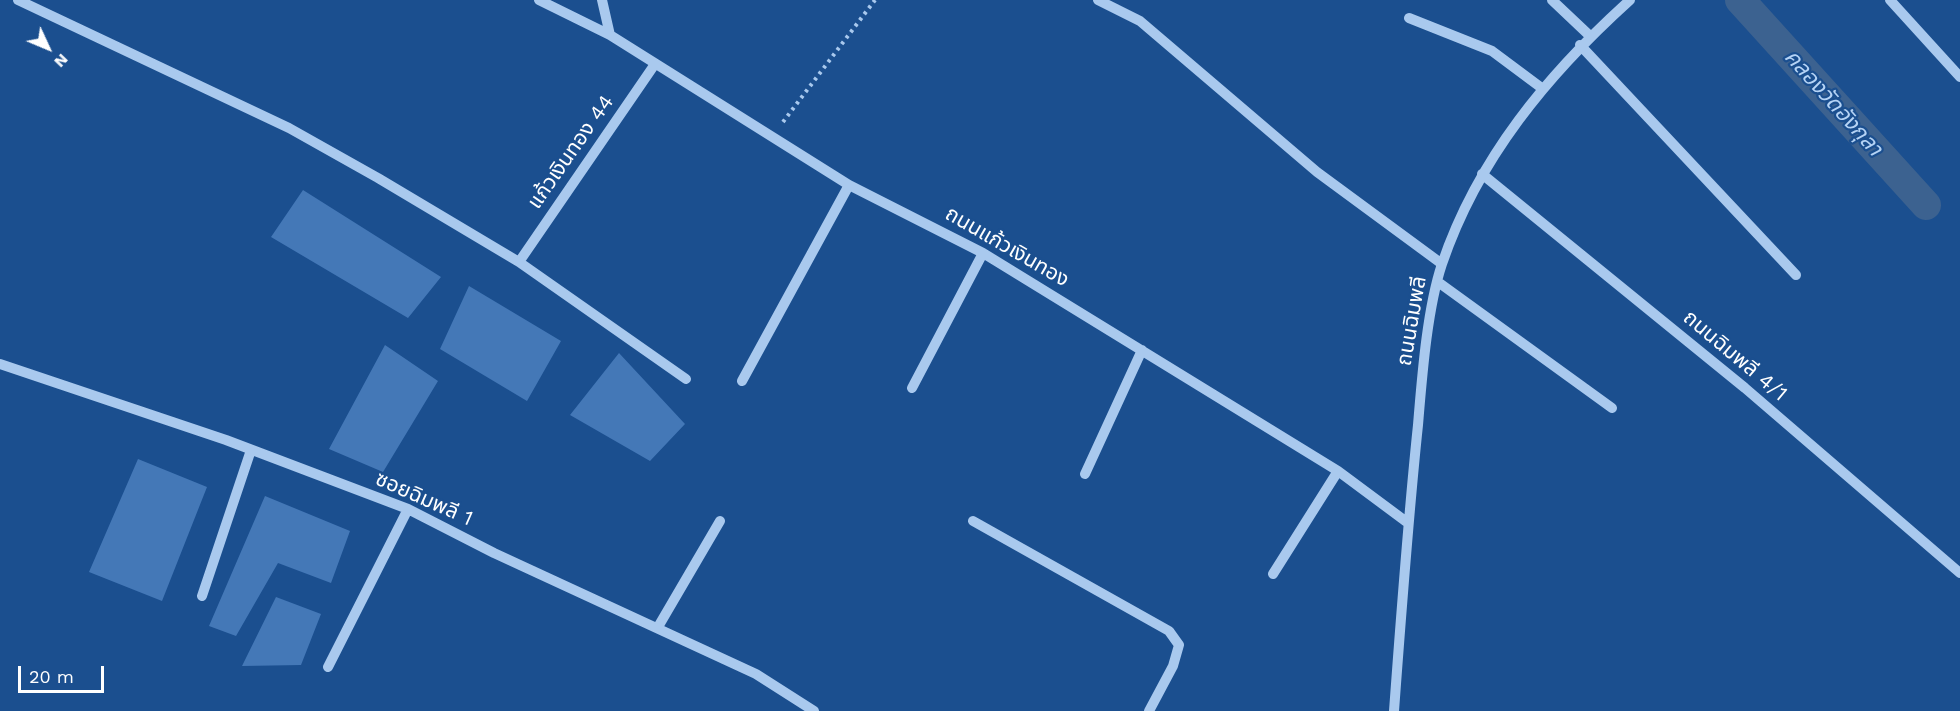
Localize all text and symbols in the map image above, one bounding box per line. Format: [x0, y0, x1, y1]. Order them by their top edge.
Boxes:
north arrow [18, 18, 78, 78]
water label: คลองวัดอังกุลา [1778, 44, 1888, 162]
text: N [50, 50, 72, 72]
street label: แก้วเงินทอง 44 [522, 90, 620, 214]
street label: ถนนแก้วเงินทอง [941, 201, 1073, 293]
street label: ถนนฉิมพลี [1392, 274, 1432, 368]
street label: ถนนฉิมพลี 4/1 [1678, 305, 1792, 407]
street label: ซอยฉิมพลี 1 [371, 466, 477, 532]
scale bar [21, 654, 106, 692]
text: 20 m [29, 666, 74, 687]

